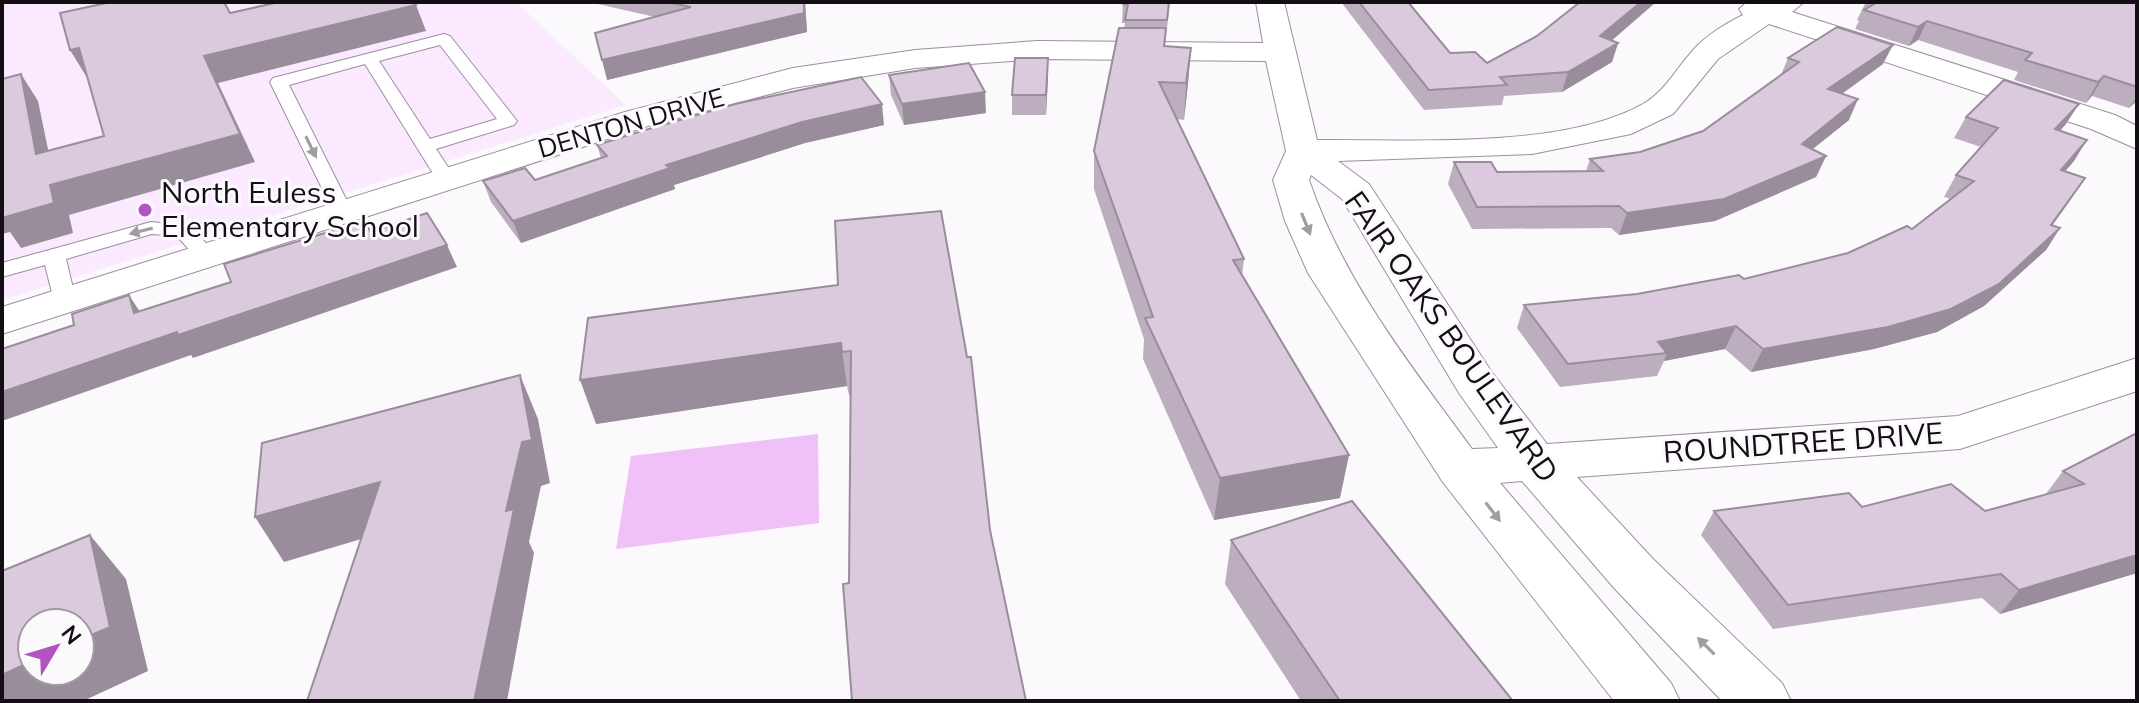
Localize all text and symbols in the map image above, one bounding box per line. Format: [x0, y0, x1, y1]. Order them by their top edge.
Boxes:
street label: DENTON DRIVE [534, 80, 728, 165]
one-way arrow [304, 136, 318, 159]
place label: North Euless Elementary School [161, 173, 419, 245]
street label: FAIR OAKS BOULEVARD [1337, 183, 1567, 489]
marker: North Euless Elementary School [136, 201, 154, 219]
one-way arrow [1300, 212, 1313, 236]
one-way arrow [128, 226, 153, 238]
street label: ROUNDTREE DRIVE [1662, 413, 1944, 471]
one-way arrow [1484, 501, 1501, 521]
north arrow [16, 607, 96, 687]
text: N [56, 620, 88, 650]
one-way arrow [1697, 637, 1715, 656]

